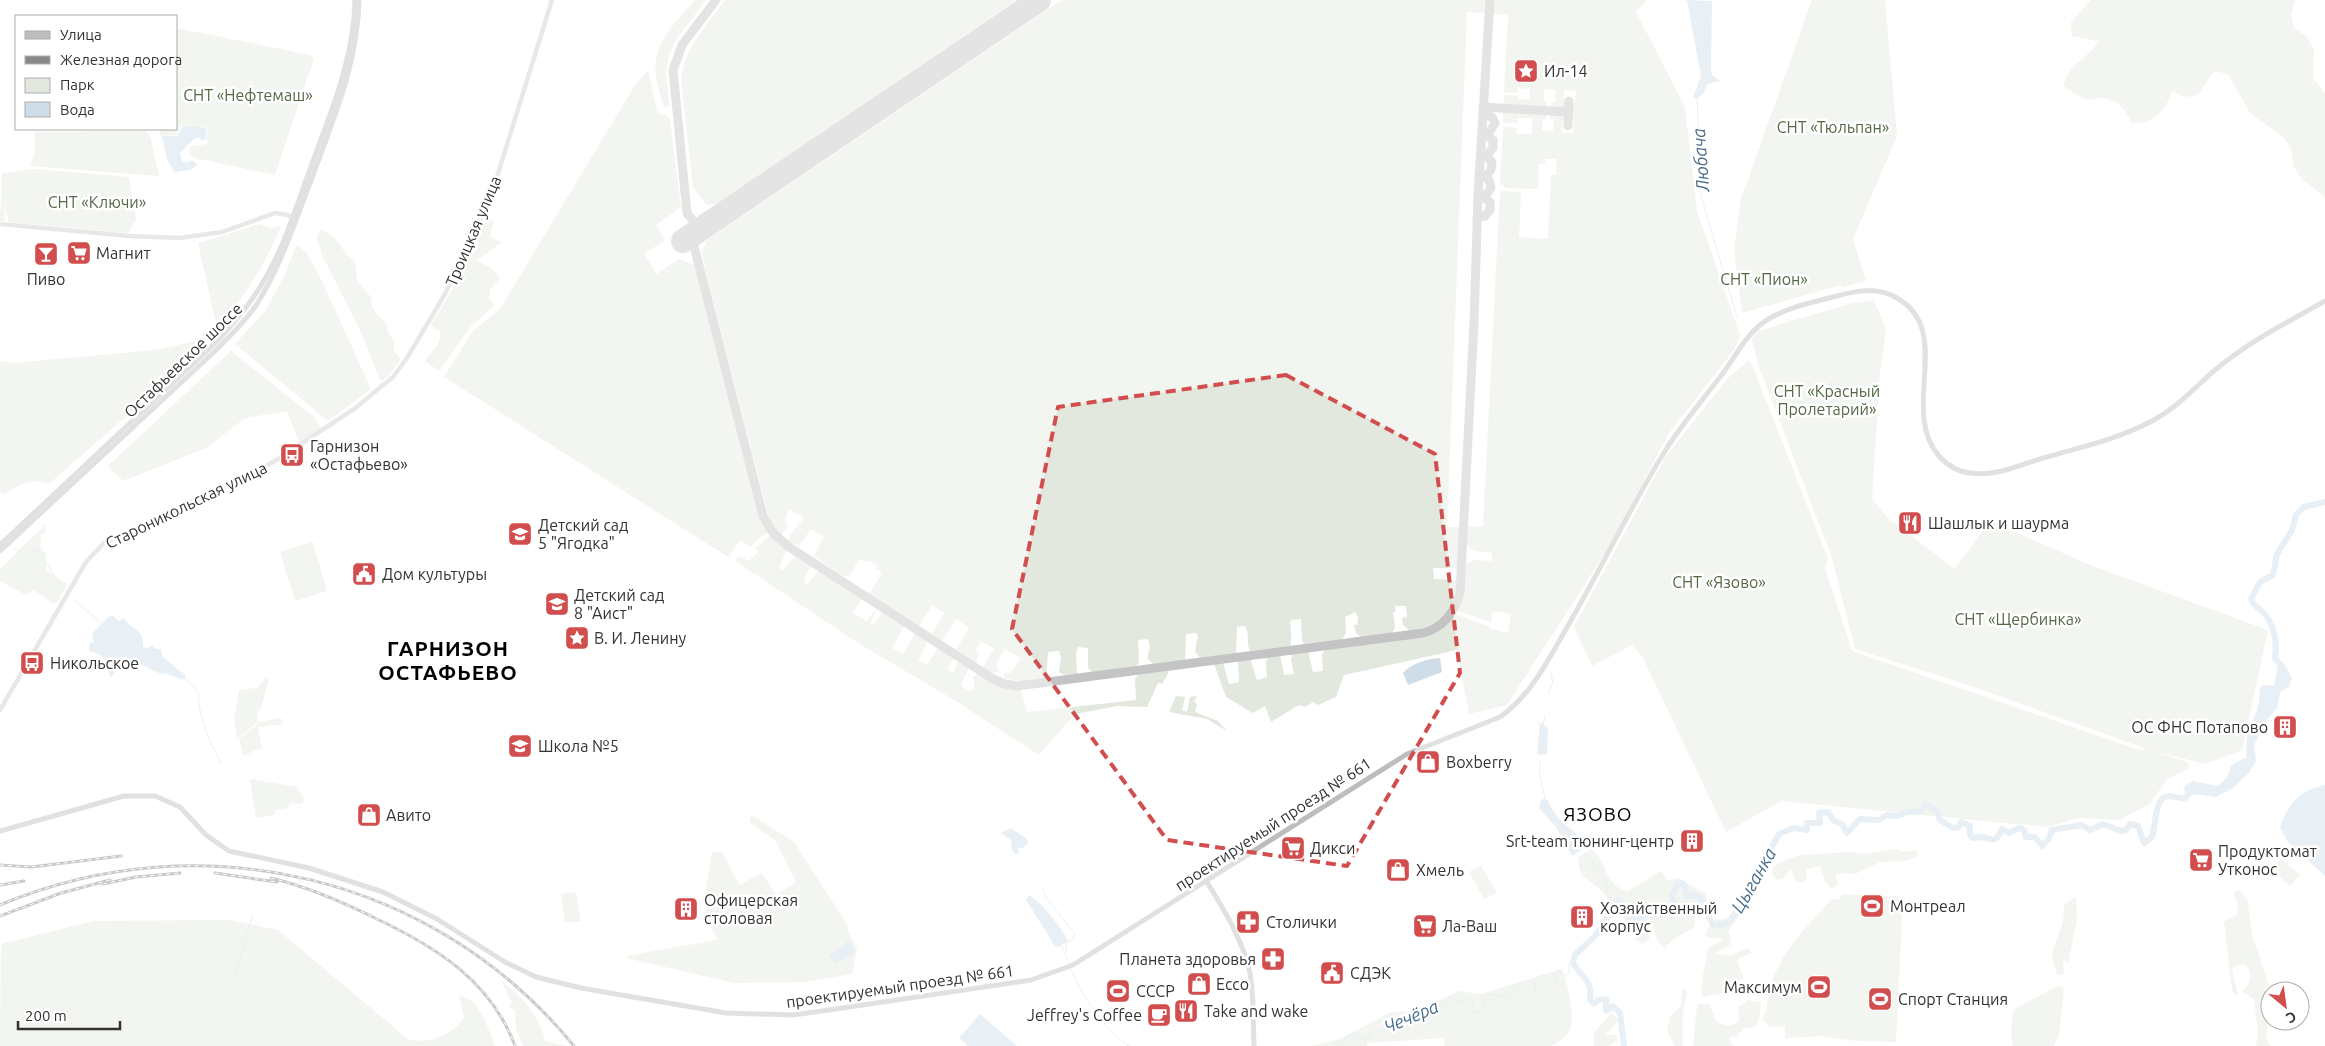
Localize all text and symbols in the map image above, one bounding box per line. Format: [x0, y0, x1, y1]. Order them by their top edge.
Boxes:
legend [15, 15, 178, 130]
text: Улица [60, 26, 102, 43]
text: Железная дорога [60, 51, 182, 68]
place icon: Ил-14 [1513, 58, 1539, 84]
place label: Ил-14 [1544, 62, 1587, 80]
text: Парк [60, 76, 95, 93]
park label: СНТ «Нефтемаш» [183, 86, 313, 104]
text: Вода [60, 101, 95, 118]
park label: СНТ «Тюльпан» [1777, 118, 1889, 136]
water label: Любача [1688, 127, 1712, 193]
street label: Троицкая улица [442, 173, 504, 289]
park label: СНТ «Ключи» [48, 193, 146, 211]
supermarket icon: Магнит [66, 240, 92, 266]
bar icon: Пиво [33, 241, 59, 267]
place label: Магнит [96, 244, 151, 262]
place label: Пиво [27, 270, 65, 288]
park label: СНТ «Пион» [1720, 270, 1808, 288]
street label: Остафьевское шоссе [120, 299, 246, 421]
park label: СНТ «Красный Пролетарий» [1774, 382, 1880, 418]
place label: Гарнизон «Остафьево» [310, 437, 408, 473]
bus stop icon: Гарнизон «Остафьево» [279, 442, 305, 468]
street label: Староникольская улица [102, 458, 270, 552]
restaurant icon: Шашлык и шаурма [1897, 510, 1923, 536]
place label: Шашлык и шаурма [1928, 514, 2069, 532]
place label: Детский сад 5 "Ягодка" [538, 516, 628, 552]
school or university icon: Детский сад 5 "Ягодка" [507, 521, 533, 547]
public building icon: Дом культуры [351, 561, 377, 587]
place label: Дом культуры [382, 565, 487, 583]
park label: СНТ «Язово» [1672, 573, 1766, 591]
place label: Детский сад 8 "Аист" [574, 586, 664, 622]
school or university icon: Детский сад 8 "Аист" [544, 591, 570, 617]
park label: СНТ «Щербинка» [1954, 610, 2082, 628]
place icon: В. И. Ленину [564, 625, 590, 651]
place label: В. И. Ленину [594, 629, 687, 647]
district label: ГАРНИЗОН ОСТАФЬЕВО [378, 636, 518, 684]
bus stop icon: Никольское [19, 650, 45, 676]
place label: Никольское [50, 654, 139, 672]
building icon: ОС ФНС Потапово [2272, 714, 2298, 740]
place label: ОС ФНС Потапово [2131, 718, 2268, 736]
school or university icon: Школа №5 [507, 733, 533, 759]
place label: Школа №5 [538, 737, 619, 755]
shop icon: Boxberry [1415, 749, 1441, 775]
place label: Boxberry [1446, 753, 1512, 771]
street label: проектируемый проезд № 661 [1172, 754, 1374, 894]
shop icon: Авито [356, 802, 382, 828]
district label: ЯЗОВО [1563, 803, 1633, 825]
place label: Авито [386, 806, 431, 824]
building icon: Srt-team тюнинг-центр [1679, 828, 1705, 854]
place label: Srt-team тюнинг-центр [1506, 832, 1674, 850]
supermarket icon: Дикси [1280, 835, 1306, 861]
place label: Дикси [1310, 839, 1356, 857]
place label: Продуктомат Утконос [2218, 842, 2317, 878]
water label: Цыганка [1727, 844, 1780, 916]
supermarket icon: Продуктомат Утконос [2188, 847, 2214, 873]
shop icon: Хмель [1385, 857, 1411, 883]
place label: Хмель [1416, 861, 1464, 879]
place label: Офицерская столовая [704, 891, 798, 927]
sports icon: Монтреал [1859, 893, 1885, 919]
building icon: Офицерская столовая [673, 896, 699, 922]
place label: Монтреал [1890, 897, 1966, 915]
place label: Хозяйственный корпус [1600, 899, 1717, 935]
building icon: Хозяйственный корпус [1569, 904, 1595, 930]
pharmacy icon: Столички [1235, 909, 1261, 935]
place label: Столички [1266, 913, 1337, 931]
supermarket icon: Ла-Ваш [1412, 913, 1438, 939]
place label: Ла-Ваш [1442, 917, 1497, 935]
pharmacy icon: Планета здоровья [1260, 946, 1286, 972]
place label: Планета здоровья [1119, 950, 1256, 968]
public building icon: СДЭК [1319, 960, 1345, 986]
street label: проектируемый проезд № 661 [785, 961, 1015, 1011]
place label: СДЭК [1350, 964, 1391, 982]
shop icon: Ecco [1186, 971, 1212, 997]
sports icon: Максимум [1806, 974, 1832, 1000]
place label: Ecco [1216, 975, 1249, 993]
sports icon: СССР [1105, 978, 1131, 1004]
place label: Максимум [1724, 978, 1802, 996]
north arrow [2260, 981, 2310, 1031]
place label: СССР [1136, 982, 1175, 1000]
sports icon: Спорт Станция [1867, 986, 1893, 1012]
place label: Спорт Станция [1898, 990, 2008, 1008]
water label: Чечёра [1381, 996, 1441, 1036]
scale bar [18, 998, 120, 1030]
restaurant icon: Take and wake [1173, 998, 1199, 1024]
cafe icon: Jeffrey's Coffee [1146, 1002, 1172, 1028]
place label: Take and wake [1204, 1002, 1308, 1020]
place label: Jeffrey's Coffee [1027, 1006, 1142, 1024]
text: 200 m [25, 1007, 67, 1024]
text: С [2283, 1008, 2299, 1027]

